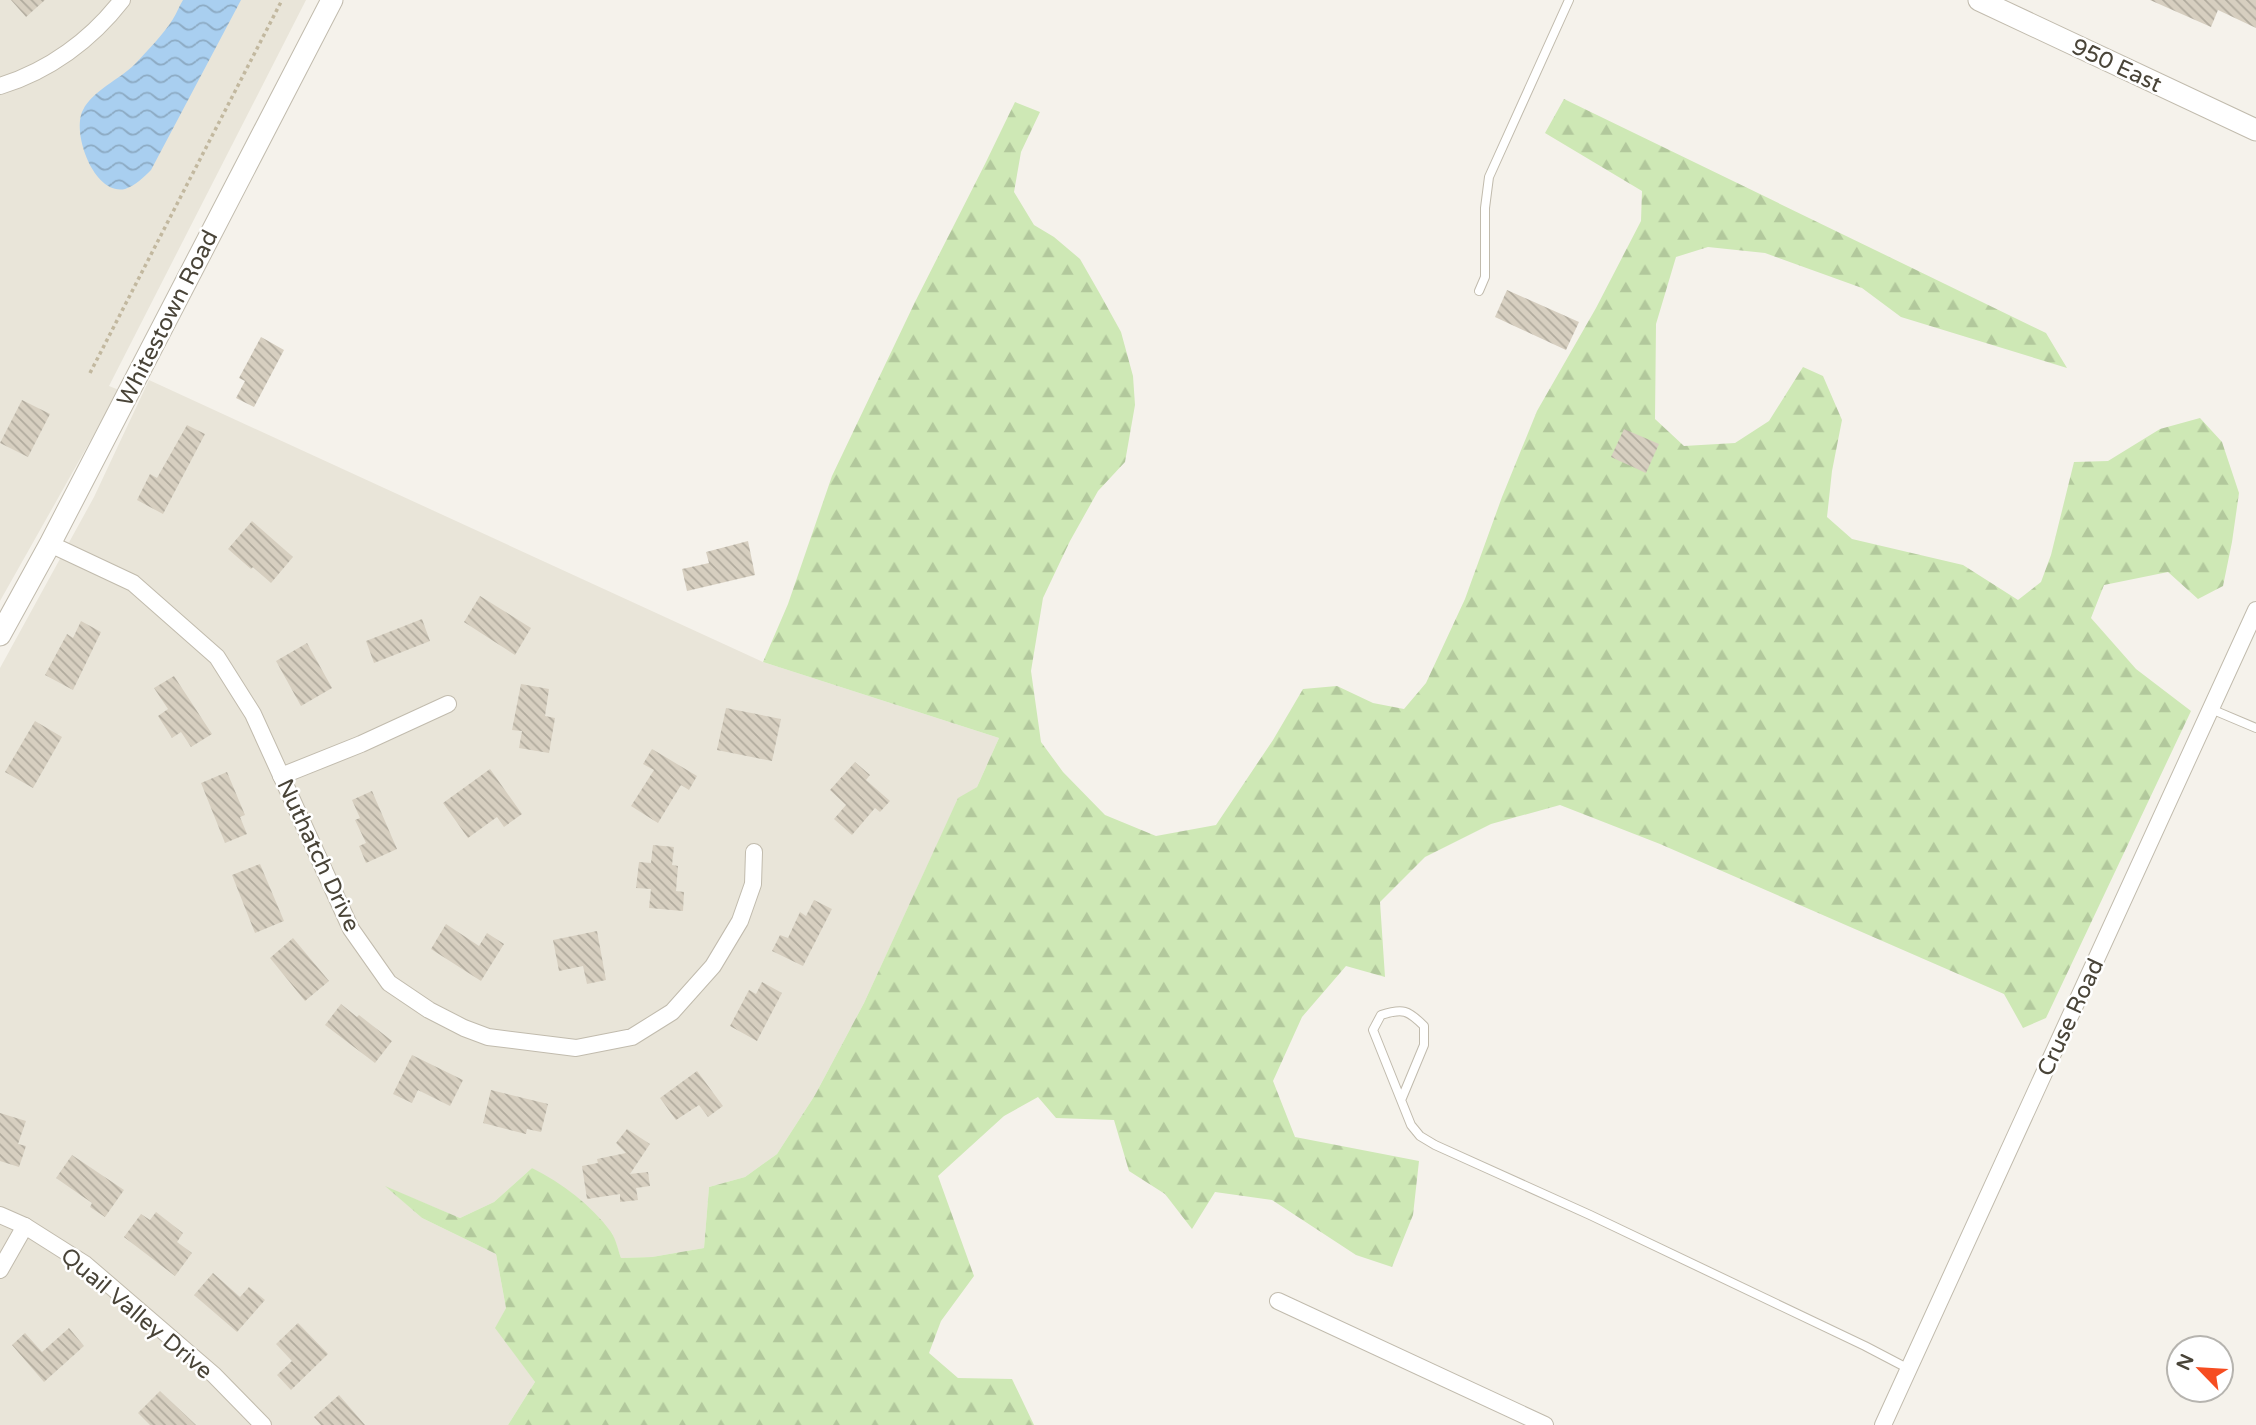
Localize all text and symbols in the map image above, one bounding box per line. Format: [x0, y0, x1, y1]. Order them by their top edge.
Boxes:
street label: 950 East [2067, 33, 2166, 99]
street label: Whitestown Road [111, 226, 224, 411]
street label: Nuthatch Drive [271, 775, 366, 936]
street label: Cruse Road [2031, 954, 2110, 1081]
street label: Quail Valley Drive [55, 1242, 218, 1386]
north arrow [2165, 1334, 2235, 1404]
text: N [2172, 1351, 2199, 1374]

